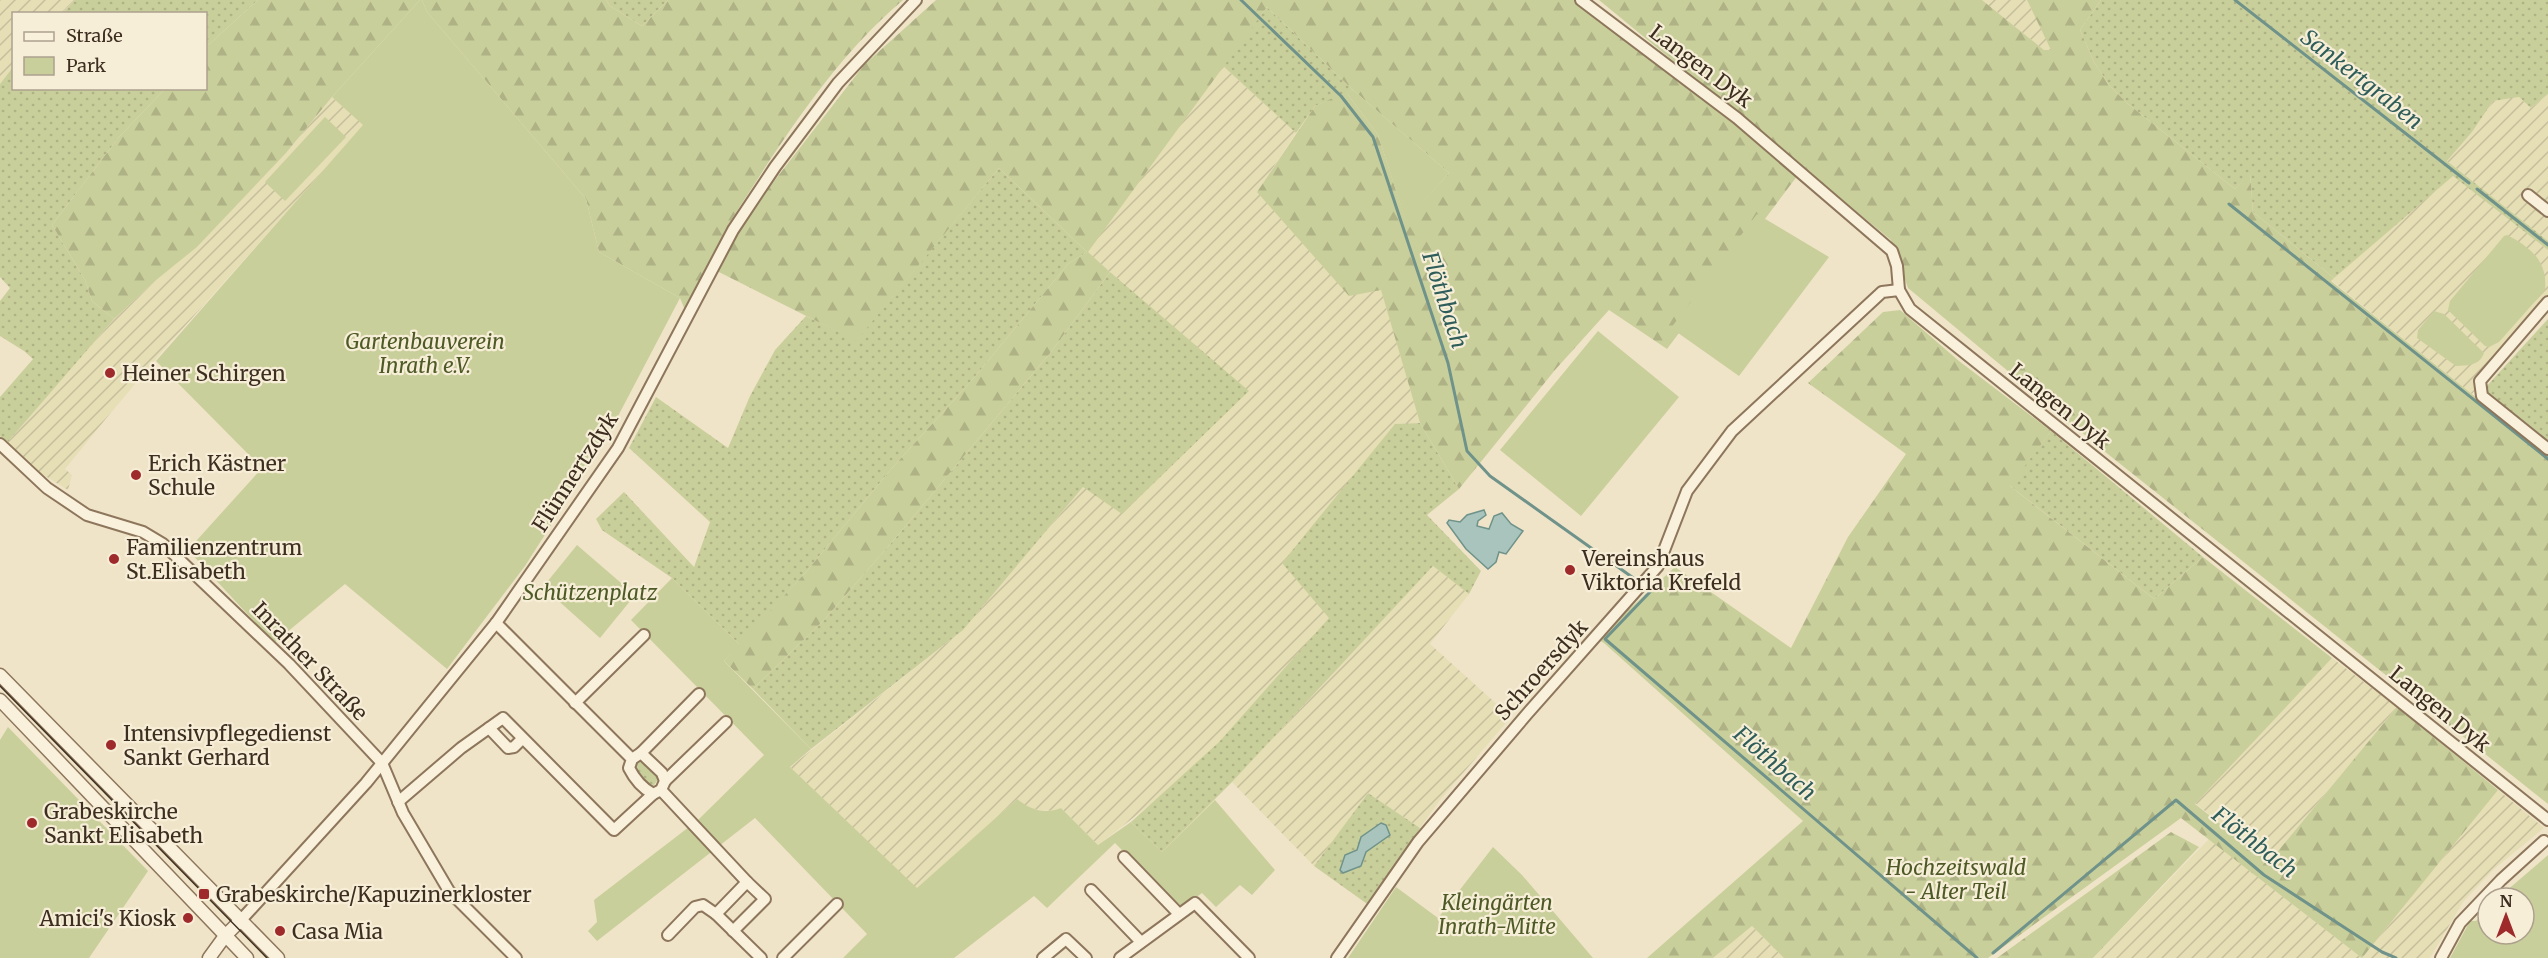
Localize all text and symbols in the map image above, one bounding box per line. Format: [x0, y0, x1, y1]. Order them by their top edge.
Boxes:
legend [12, 12, 207, 90]
street label: Langen Dyk [1644, 18, 1758, 114]
water label: Sankertgraben [2296, 23, 2428, 135]
text: Straße [66, 24, 123, 47]
text: Park [66, 54, 107, 77]
water label: Flöthbach [1416, 247, 1474, 352]
park label: Gartenbauverein Inrath e.V. [345, 328, 505, 379]
street label: Langen Dyk [2004, 357, 2117, 455]
place label: Heiner Schirgen [122, 360, 286, 387]
marker: Heiner Schirgen [103, 366, 117, 380]
street label: Flünnertzdyk [526, 406, 624, 537]
place label: Erich Kästner Schule [148, 450, 286, 501]
marker: Erich Kästner Schule [129, 468, 143, 482]
place label: Familienzentrum St.Elisabeth [126, 534, 303, 585]
place label: Vereinshaus Viktoria Krefeld [1581, 545, 1741, 596]
marker: Familienzentrum St.Elisabeth [107, 552, 121, 566]
marker: Vereinshaus Viktoria Krefeld [1563, 563, 1577, 577]
park label: Schützenplatz [523, 579, 658, 606]
street label: Inrather Straße [246, 596, 374, 726]
street label: Schroersdyk [1489, 613, 1594, 726]
street label: Langen Dyk [2384, 660, 2497, 758]
water label: Flöthbach [1727, 719, 1822, 806]
place label: Intensivpflegedienst Sankt Gerhard [123, 720, 331, 771]
marker: Intensivpflegedienst Sankt Gerhard [104, 738, 118, 752]
place label: Grabeskirche Sankt Elisabeth [44, 798, 203, 849]
water label: Flöthbach [2206, 800, 2303, 884]
marker: Grabeskirche Sankt Elisabeth [25, 816, 39, 830]
park label: Hochzeitswald - Alter Teil [1885, 854, 2026, 905]
place label: Grabeskirche/Kapuzinerkloster [216, 881, 532, 908]
north arrow [2476, 886, 2536, 946]
marker: Grabeskirche/Kapuzinerkloster [197, 887, 211, 901]
park label: Kleingärten Inrath-Mitte [1438, 889, 1556, 940]
text: N [2500, 891, 2513, 911]
place label: Amici's Kiosk [38, 905, 177, 932]
marker: Amici's Kiosk [181, 911, 195, 925]
place label: Casa Mia [292, 918, 383, 945]
marker: Casa Mia [273, 924, 287, 938]

